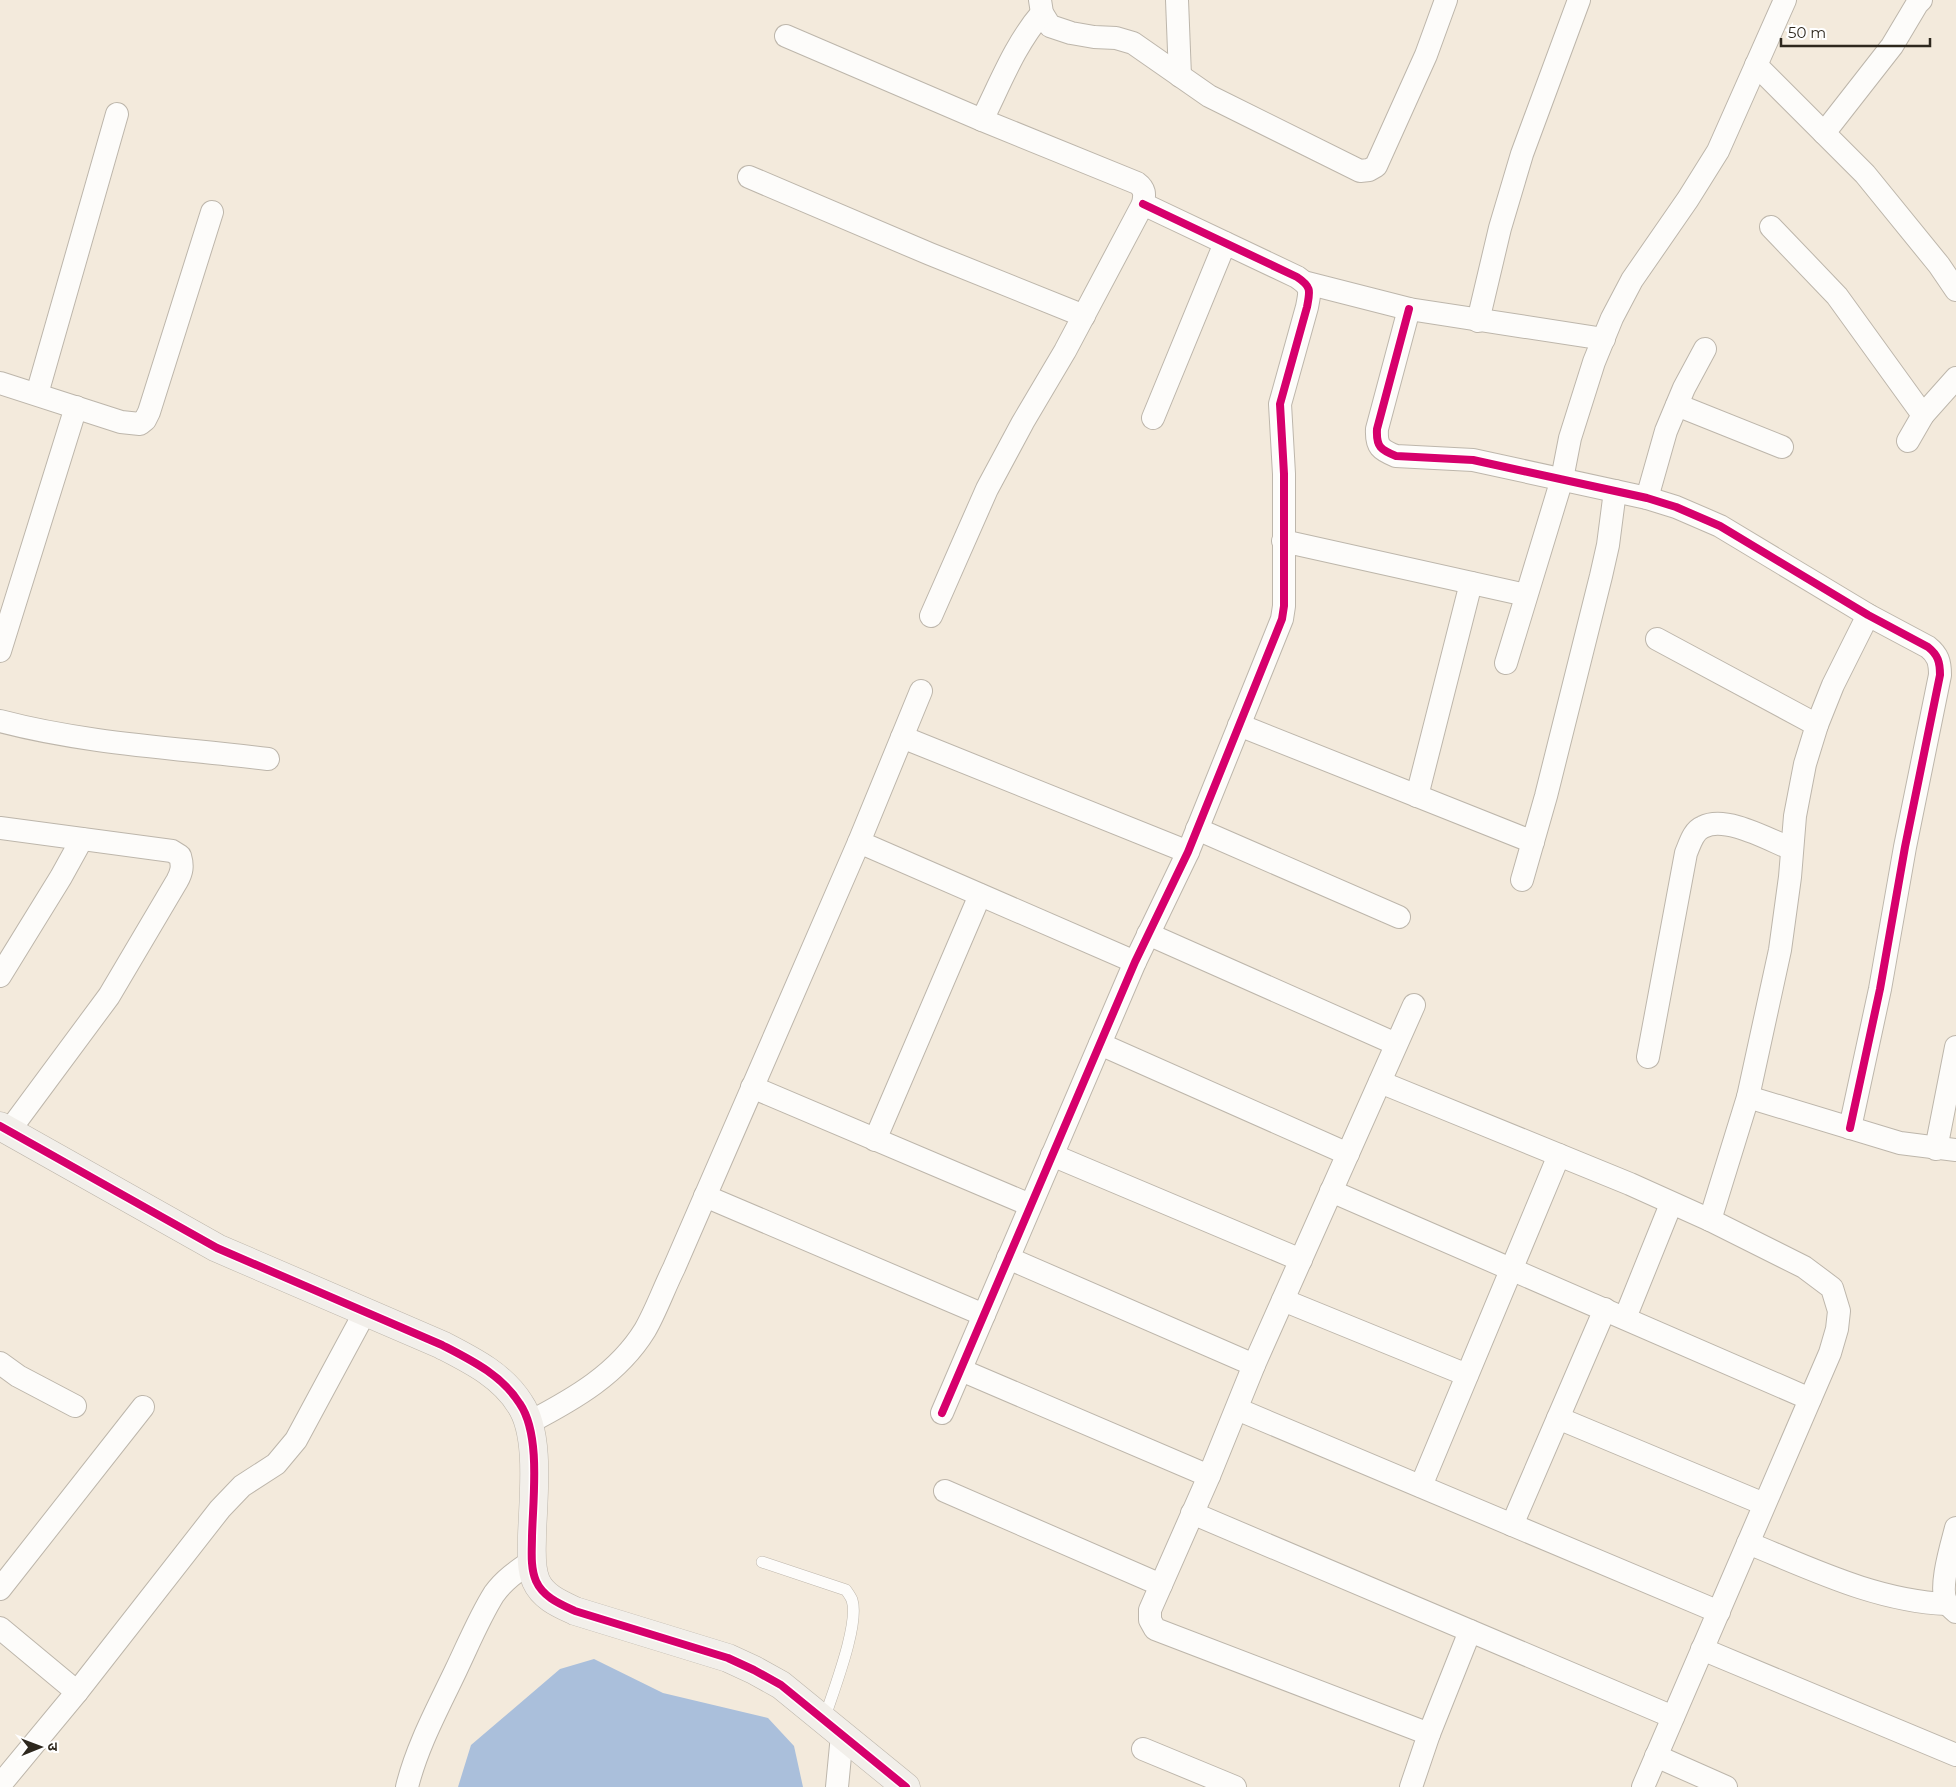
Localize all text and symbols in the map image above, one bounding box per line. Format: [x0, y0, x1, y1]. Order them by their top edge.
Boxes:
scale bar [1781, 15, 1930, 47]
text: 50 m [1788, 23, 1826, 42]
north arrow [15, 1722, 65, 1772]
text: उ [44, 1743, 62, 1752]

